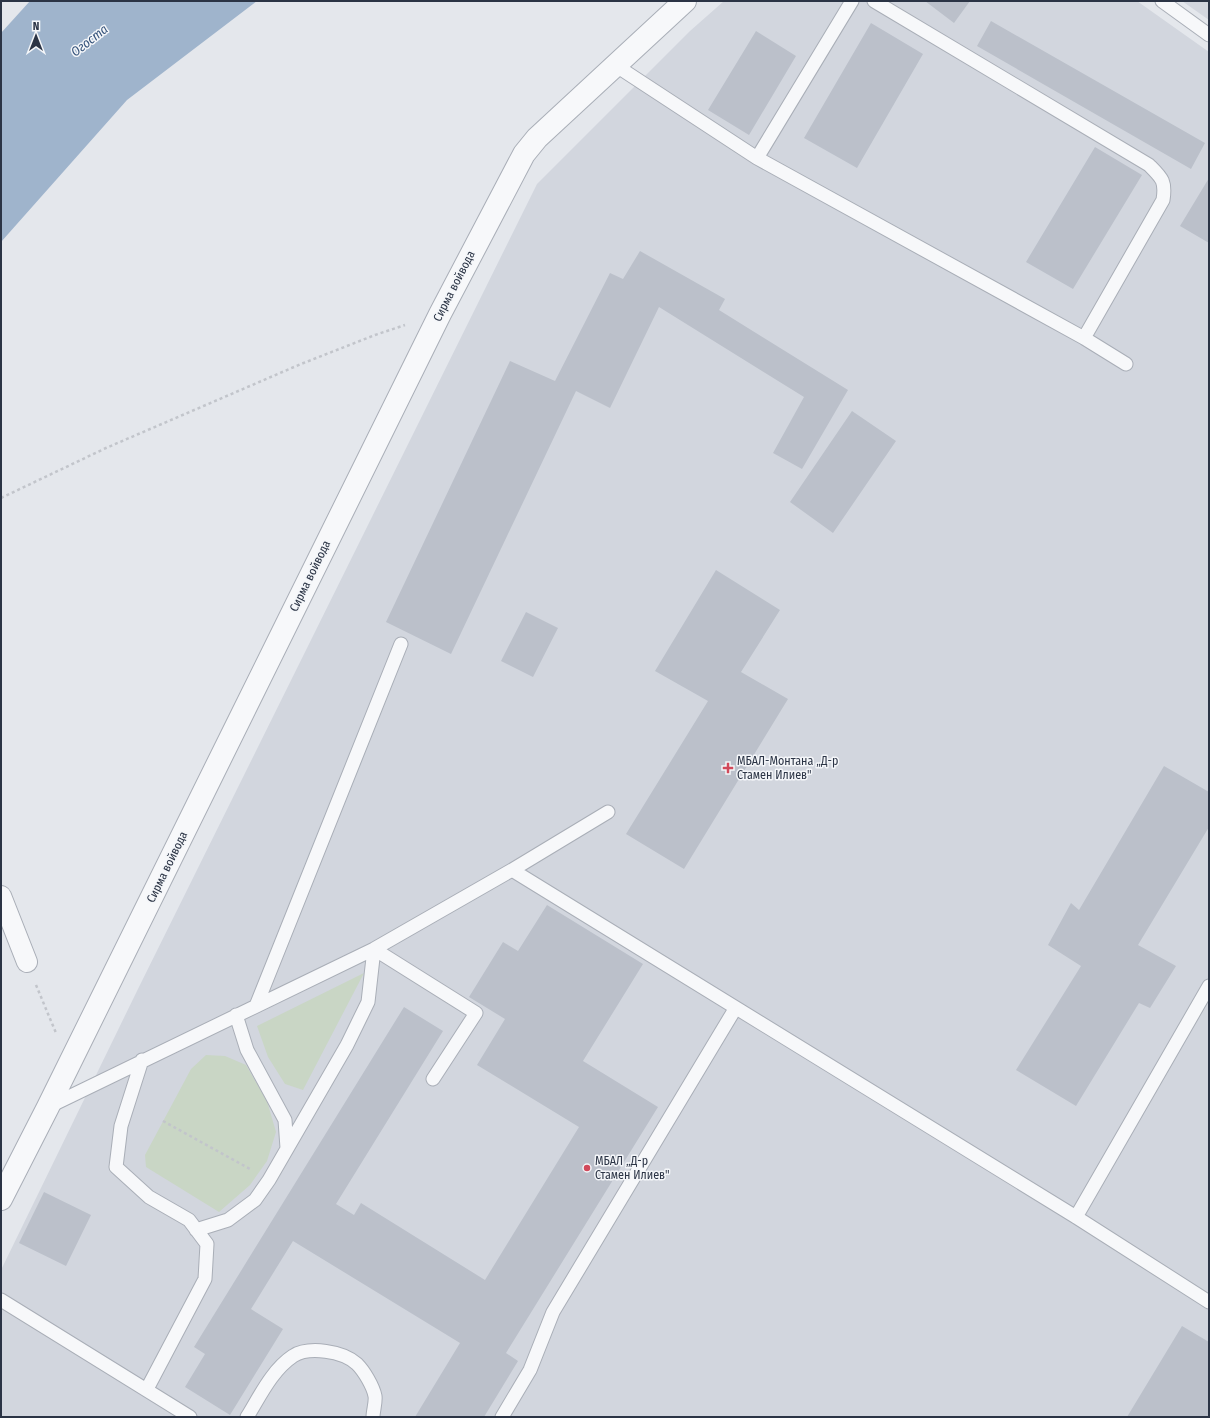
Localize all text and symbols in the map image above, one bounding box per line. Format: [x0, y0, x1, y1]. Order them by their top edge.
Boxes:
north arrow [16, 16, 56, 56]
text: N [33, 20, 39, 33]
water label: Огоста [68, 21, 111, 59]
street label: Сирма войвода [430, 248, 478, 324]
street label: Сирма войвода [287, 538, 333, 614]
place label: МБАЛ-Монтана „Д-р Стамен Илиев" [737, 754, 838, 782]
marker: МБАЛ-Монтана „Д-р Стамен Илиев" [722, 762, 734, 774]
street label: Сирма войвода [144, 829, 190, 905]
place label: МБАЛ „Д-р Стамен Илиев" [595, 1154, 669, 1182]
marker: МБАЛ „Д-р Стамен Илиев" [582, 1163, 592, 1173]

